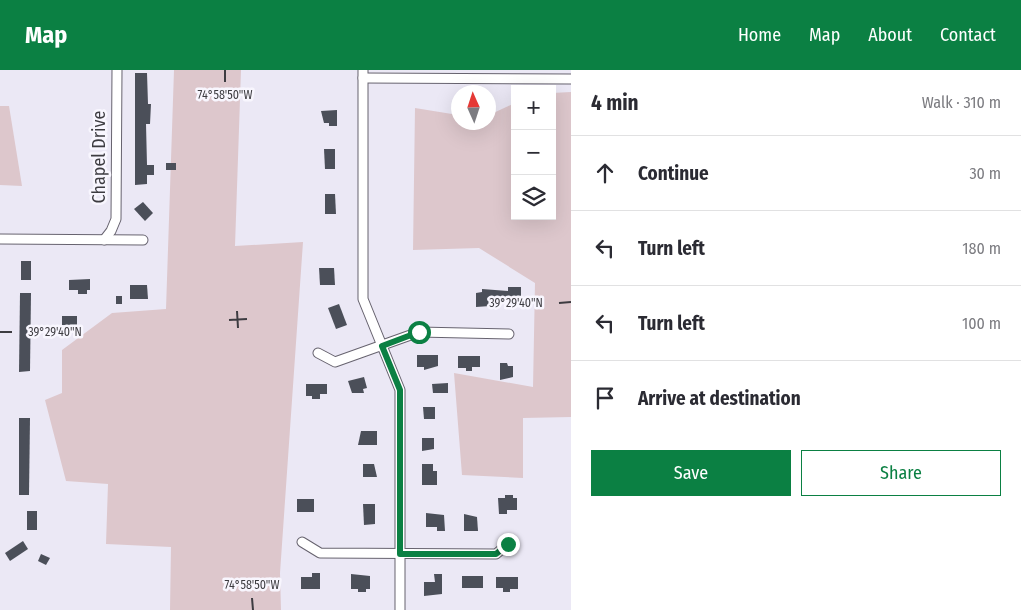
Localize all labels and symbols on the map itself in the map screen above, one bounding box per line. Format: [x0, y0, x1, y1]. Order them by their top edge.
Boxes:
north arrow [451, 85, 496, 130]
text: 74°58'50"W [198, 88, 252, 102]
street label: Chapel Drive [88, 110, 110, 203]
text: 39°29'40"N [489, 296, 543, 310]
route start [408, 321, 431, 344]
text: 39°29'40"N [28, 325, 82, 339]
route end [497, 533, 520, 556]
text: 74°58'50"W [225, 578, 279, 592]

